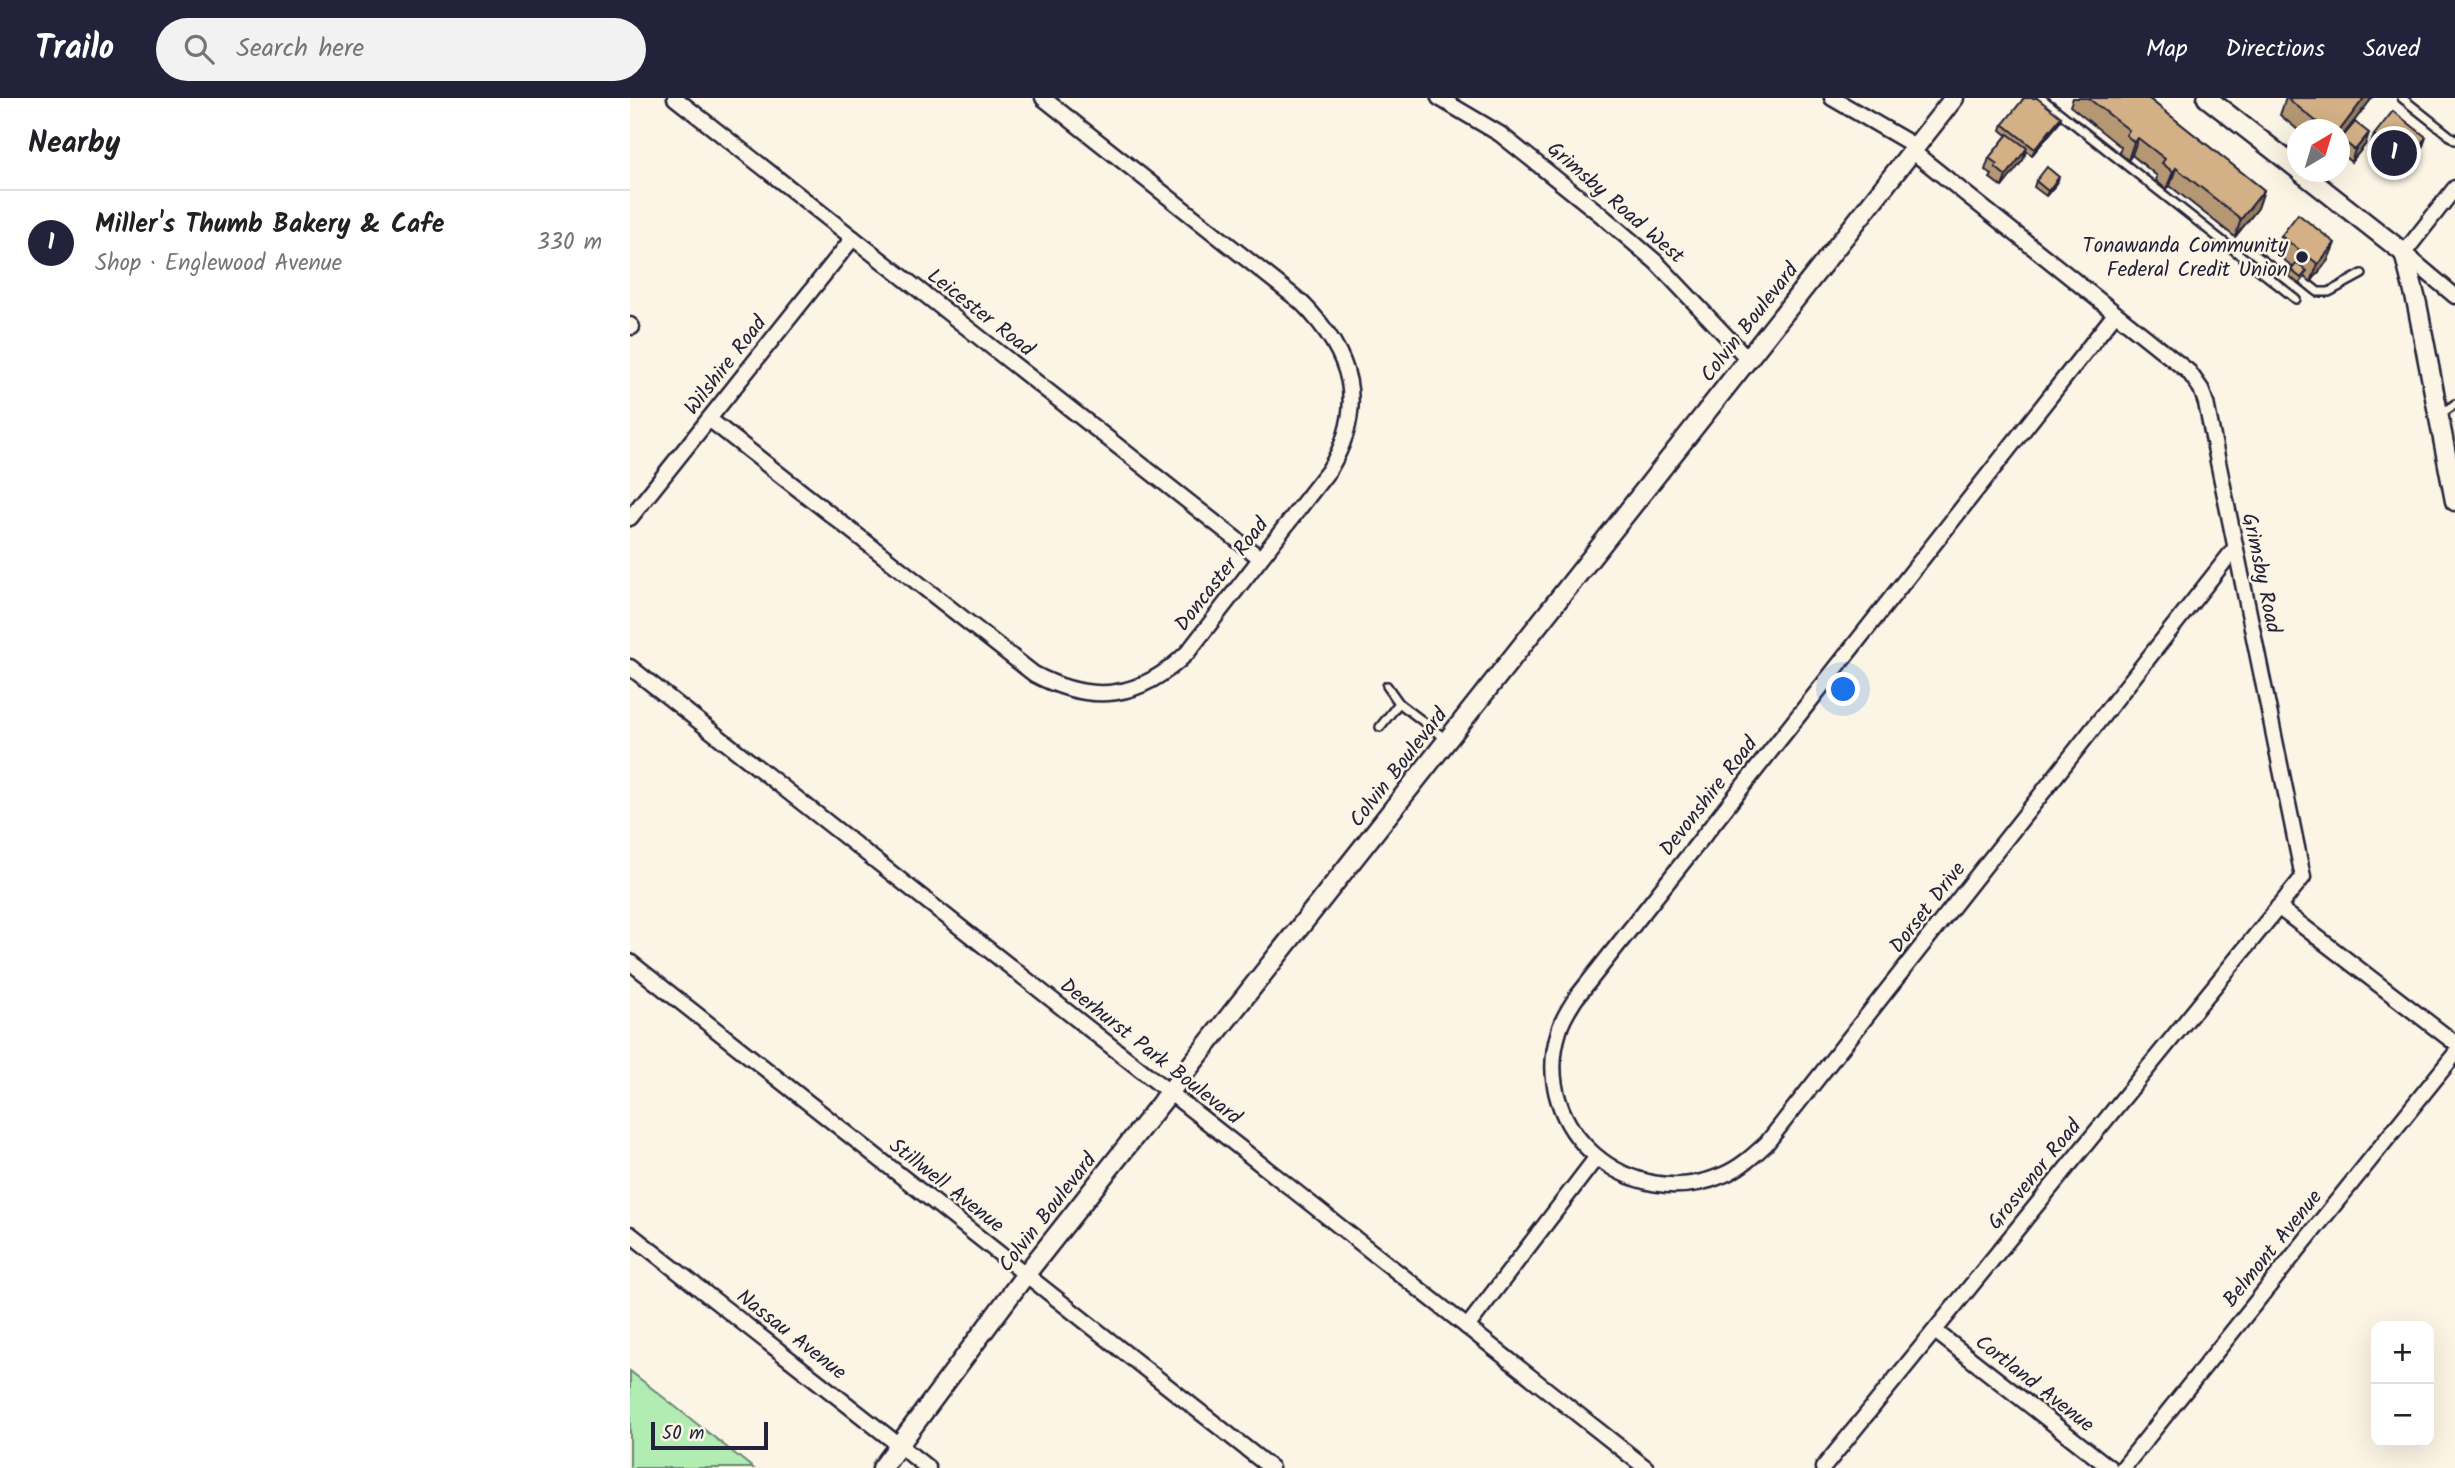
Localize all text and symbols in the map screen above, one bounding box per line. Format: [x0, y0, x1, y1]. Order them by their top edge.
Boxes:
search box [156, 18, 646, 81]
text: Trailo [35, 23, 114, 76]
text: Search here [236, 28, 364, 70]
icon: search [180, 30, 218, 68]
text: Map [2146, 30, 2188, 69]
text: Directions [2226, 30, 2325, 69]
text: Saved [2363, 30, 2420, 69]
north arrow [2287, 119, 2350, 182]
text: Nearby [28, 120, 120, 168]
pin: 1 [2371, 127, 2417, 179]
street label: Grimsby Road West [1539, 134, 1692, 273]
text: Miller's Thumb Bakery & Cafe [95, 204, 444, 246]
text: 1 [48, 225, 54, 261]
text: 330 m [537, 225, 602, 261]
place label: Tonawanda Community Federal Credit Union [2082, 230, 2288, 287]
text: Shop · Englewood Avenue [95, 246, 342, 282]
marker: Tonawanda Community Federal Credit Union [2294, 249, 2310, 265]
street label: Colvin Boulevard [1693, 255, 1808, 390]
street label: Leicester Road [919, 261, 1041, 366]
street label: Wilshire Road [677, 309, 776, 423]
street label: Doncaster Road [1167, 510, 1278, 639]
street label: Grimsby Road [2232, 510, 2289, 637]
your location [1826, 672, 1860, 706]
street label: Colvin Boulevard [1342, 700, 1457, 835]
street label: Devonshire Road [1652, 729, 1767, 864]
street label: Dorset Drive [1882, 854, 1975, 961]
street label: Deerhurst Park Boulevard [1052, 970, 1249, 1134]
street label: Grosvenor Road [1980, 1112, 2091, 1238]
street label: Stillwell Avenue [881, 1130, 1011, 1242]
street label: Colvin Boulevard [991, 1145, 1106, 1280]
street label: Belmont Avenue [2215, 1182, 2332, 1315]
street label: Nassau Avenue [729, 1281, 854, 1389]
map controls [2371, 1321, 2434, 1447]
button: + [2371, 1321, 2434, 1384]
street label: Cortland Avenue [1967, 1327, 2101, 1442]
button: − [2371, 1384, 2434, 1447]
scale bar [651, 1419, 768, 1451]
text: 50 m [662, 1419, 704, 1449]

